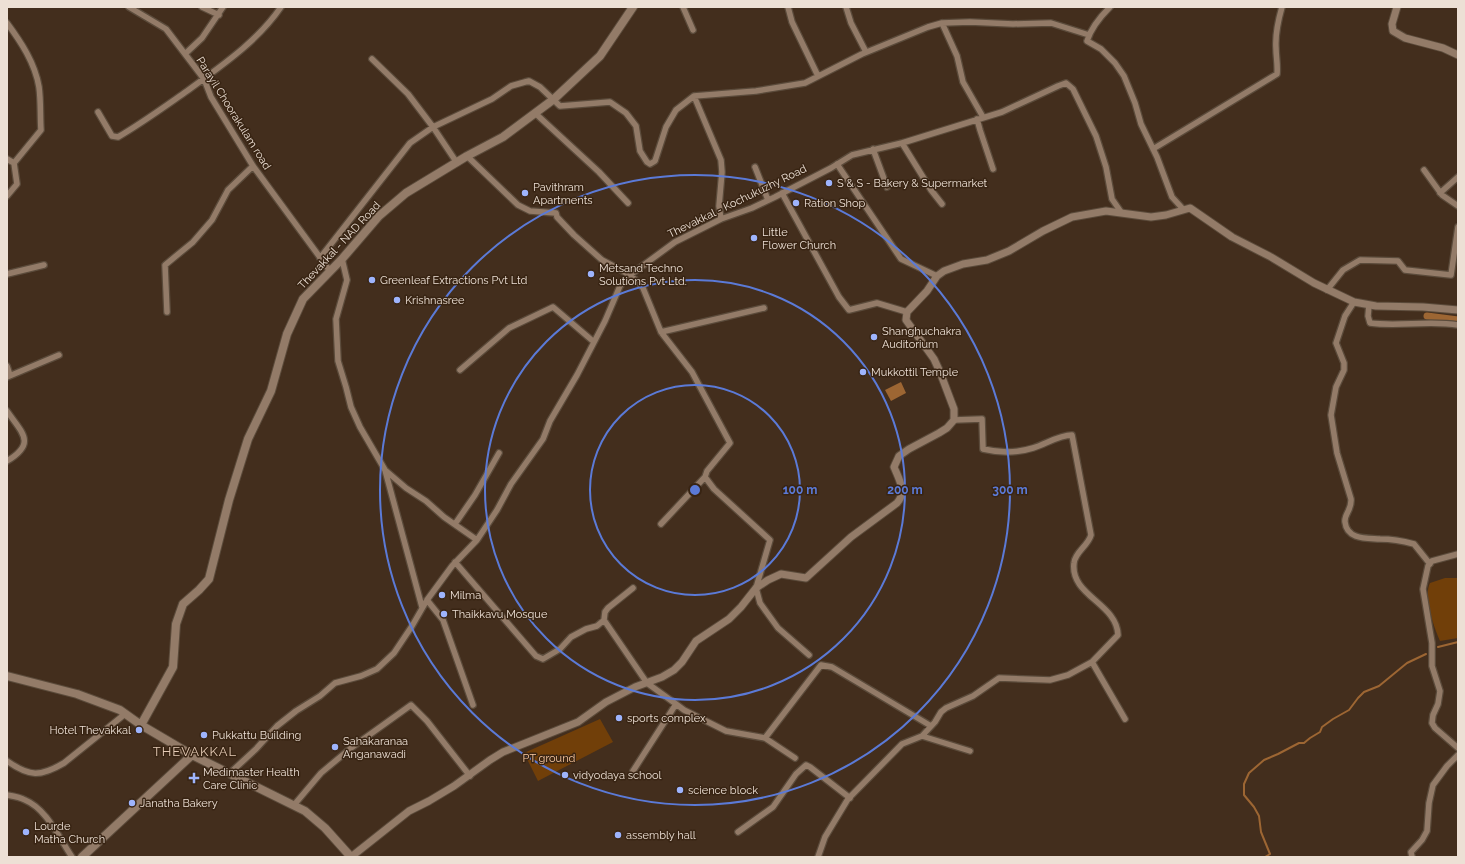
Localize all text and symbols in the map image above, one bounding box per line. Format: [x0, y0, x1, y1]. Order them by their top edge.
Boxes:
street label: Parayil Choorakulam road [193, 54, 274, 172]
street label: Thevakkal - Kochukuzhy Road [666, 162, 809, 241]
place label: S & S - Bakery & Supermarket [837, 177, 988, 190]
marker: S & S - Bakery & Supermarket [824, 178, 834, 188]
place label: Pavithram Apartments [533, 181, 593, 207]
marker: Pavithram Apartments [520, 188, 530, 198]
place label: Ration Shop [804, 197, 866, 210]
marker: Ration Shop [791, 198, 801, 208]
street label: Thevakkal - NAD Road [296, 199, 383, 292]
place label: Little Flower Church [762, 226, 836, 252]
marker: Little Flower Church [749, 233, 759, 243]
place label: Metsand Techno Solutions Pvt Ltd. [599, 262, 687, 288]
marker: Metsand Techno Solutions Pvt Ltd. [586, 269, 596, 279]
place label: Greenleaf Extractions Pvt Ltd [380, 274, 528, 287]
marker: Greenleaf Extractions Pvt Ltd [367, 275, 377, 285]
place label: Krishnasree [405, 294, 465, 307]
marker: Krishnasree [392, 295, 402, 305]
place label: Shanghuchakra Auditorium [882, 325, 961, 351]
marker: Shanghuchakra Auditorium [869, 332, 879, 342]
place label: Mukkottil Temple [871, 366, 959, 379]
marker: Mukkottil Temple [858, 367, 868, 377]
centre of rings [688, 483, 702, 497]
text: 100 m [783, 483, 817, 497]
text: 200 m [887, 483, 923, 497]
text: 300 m [992, 483, 1028, 497]
place label: Milma [450, 589, 481, 602]
marker: Milma [437, 590, 447, 600]
place label: Thaikkavu Mosque [452, 608, 548, 621]
marker: Thaikkavu Mosque [439, 609, 449, 619]
place label: sports complex [627, 712, 706, 725]
marker: sports complex [614, 713, 624, 723]
place label: Hotel Thevakkal [50, 724, 131, 737]
marker: Hotel Thevakkal [134, 725, 144, 735]
place label: Pukkattu Building [212, 729, 301, 742]
marker: Pukkattu Building [199, 730, 209, 740]
place label: Sahakaranaa Anganawadi [343, 735, 408, 761]
marker: Sahakaranaa Anganawadi [330, 742, 340, 752]
district label: THEVAKKAL [153, 744, 237, 759]
park label: PT ground [523, 752, 576, 765]
place label: Medimaster Health Care Clinic [203, 766, 300, 792]
place label: vidyodaya school [573, 769, 662, 782]
marker: vidyodaya school [560, 770, 570, 780]
marker: Medimaster Health Care Clinic [188, 772, 200, 784]
place label: science block [688, 784, 758, 797]
marker: science block [675, 785, 685, 795]
place label: Janatha Bakery [140, 797, 218, 810]
marker: Janatha Bakery [127, 798, 137, 808]
place label: Lourde Matha Church [34, 820, 105, 846]
marker: Lourde Matha Church [21, 827, 31, 837]
place label: assembly hall [626, 829, 696, 842]
marker: assembly hall [613, 830, 623, 840]

